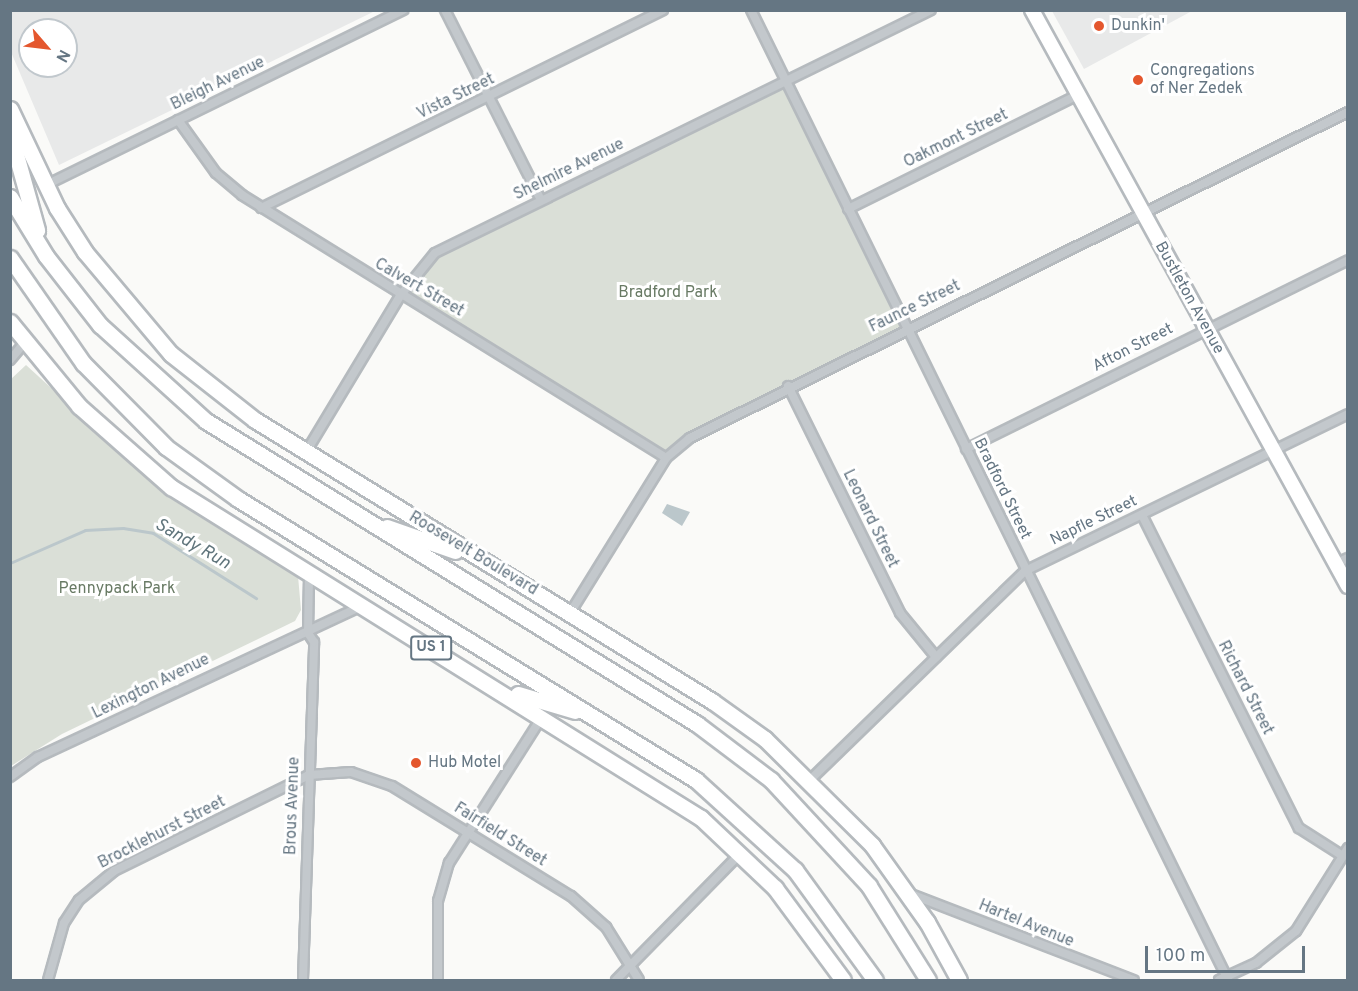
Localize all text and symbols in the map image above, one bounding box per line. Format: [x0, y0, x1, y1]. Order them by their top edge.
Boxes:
place label: Dunkin' [1111, 16, 1165, 36]
north arrow [18, 18, 78, 78]
marker: Dunkin' [1092, 19, 1106, 33]
text: N [51, 46, 74, 65]
street label: Bleigh Avenue [168, 53, 268, 115]
place label: Congregations of Ner Zedek [1150, 61, 1255, 99]
street label: Vista Street [414, 70, 498, 124]
marker: Congregations of Ner Zedek [1131, 73, 1145, 87]
street label: Oakmont Street [901, 105, 1011, 173]
street label: Shelmire Avenue [510, 135, 628, 205]
street label: Bustleton Avenue [1150, 238, 1228, 358]
street label: Calvert Street [371, 255, 467, 321]
street label: Faunce Street [866, 277, 964, 337]
park label: Bradford Park [618, 283, 718, 303]
street label: Afton Street [1090, 320, 1176, 376]
street label: Bradford Street [969, 435, 1035, 543]
street label: Leonard Street [838, 467, 902, 571]
street label: Napfle Street [1047, 492, 1141, 550]
street label: Roosevelt Boulevard [405, 508, 541, 600]
water label: Sandy Run [150, 515, 234, 575]
park label: Pennypack Park [59, 579, 175, 599]
road number: US 1 [410, 636, 452, 660]
street label: Richard Street [1213, 638, 1277, 738]
street label: Lexington Avenue [89, 650, 213, 724]
place label: Hub Motel [428, 753, 501, 773]
street label: Brous Avenue [282, 756, 304, 856]
marker: Hub Motel [409, 756, 423, 770]
street label: Brocklehurst Street [95, 793, 229, 873]
street label: Fairfield Street [450, 799, 550, 871]
street label: Hartel Avenue [975, 896, 1077, 952]
scale bar [1148, 934, 1308, 972]
text: 100 m [1156, 945, 1205, 968]

